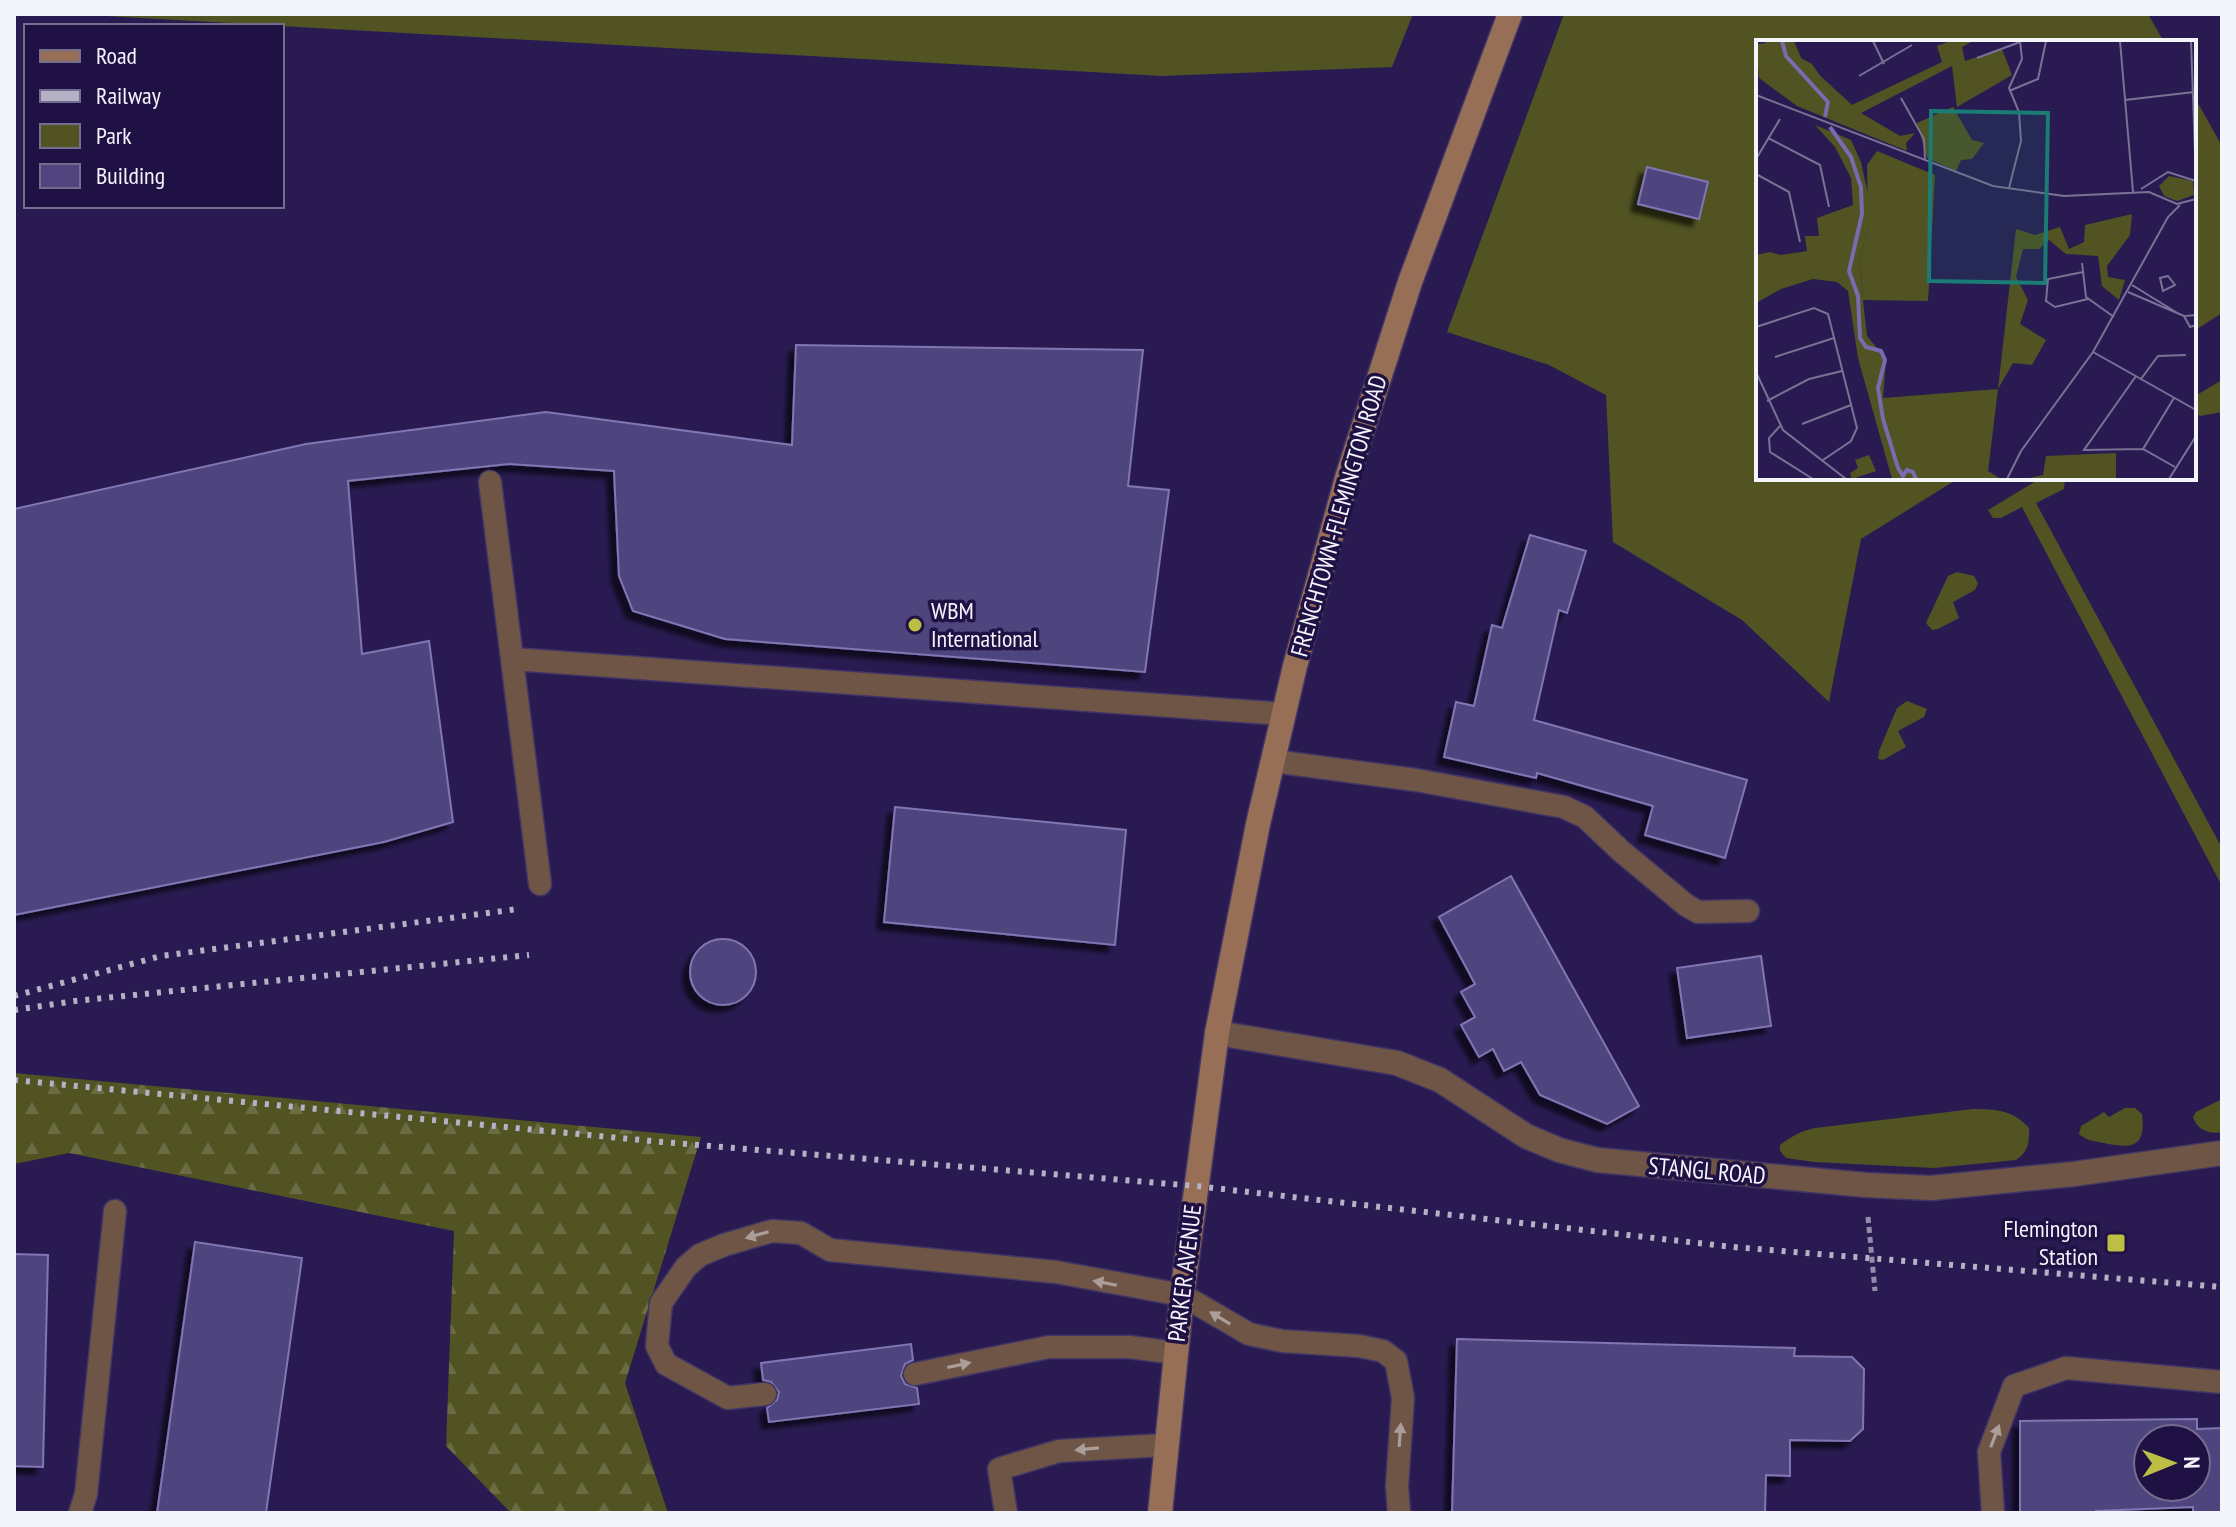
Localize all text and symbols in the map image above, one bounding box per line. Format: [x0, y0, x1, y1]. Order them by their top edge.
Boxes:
legend [24, 24, 284, 208]
text: Road [96, 40, 137, 71]
inset map [1756, 40, 2196, 480]
text: Railway [96, 80, 161, 111]
text: Park [96, 120, 132, 151]
text: Building [96, 160, 165, 191]
street label: FRENCHTOWN-FLEMINGTON ROAD [1283, 372, 1394, 660]
place label: WBM International [931, 595, 1038, 654]
marker: WBM International [906, 616, 924, 634]
street label: STANGL ROAD [1647, 1150, 1767, 1191]
street label: PARKER AVENUE [1161, 1203, 1208, 1343]
place label: Flemington Station [2004, 1213, 2098, 1272]
one-way arrow [745, 1229, 769, 1242]
marker: Flemington Station [2105, 1232, 2127, 1254]
one-way arrow [1092, 1276, 1117, 1288]
one-way arrow [1209, 1311, 1231, 1325]
one-way arrow [946, 1358, 971, 1371]
one-way arrow [1394, 1422, 1407, 1447]
north arrow [2132, 1423, 2212, 1503]
one-way arrow [1989, 1424, 2002, 1448]
one-way arrow [1074, 1442, 1099, 1455]
text: N [2178, 1456, 2206, 1469]

